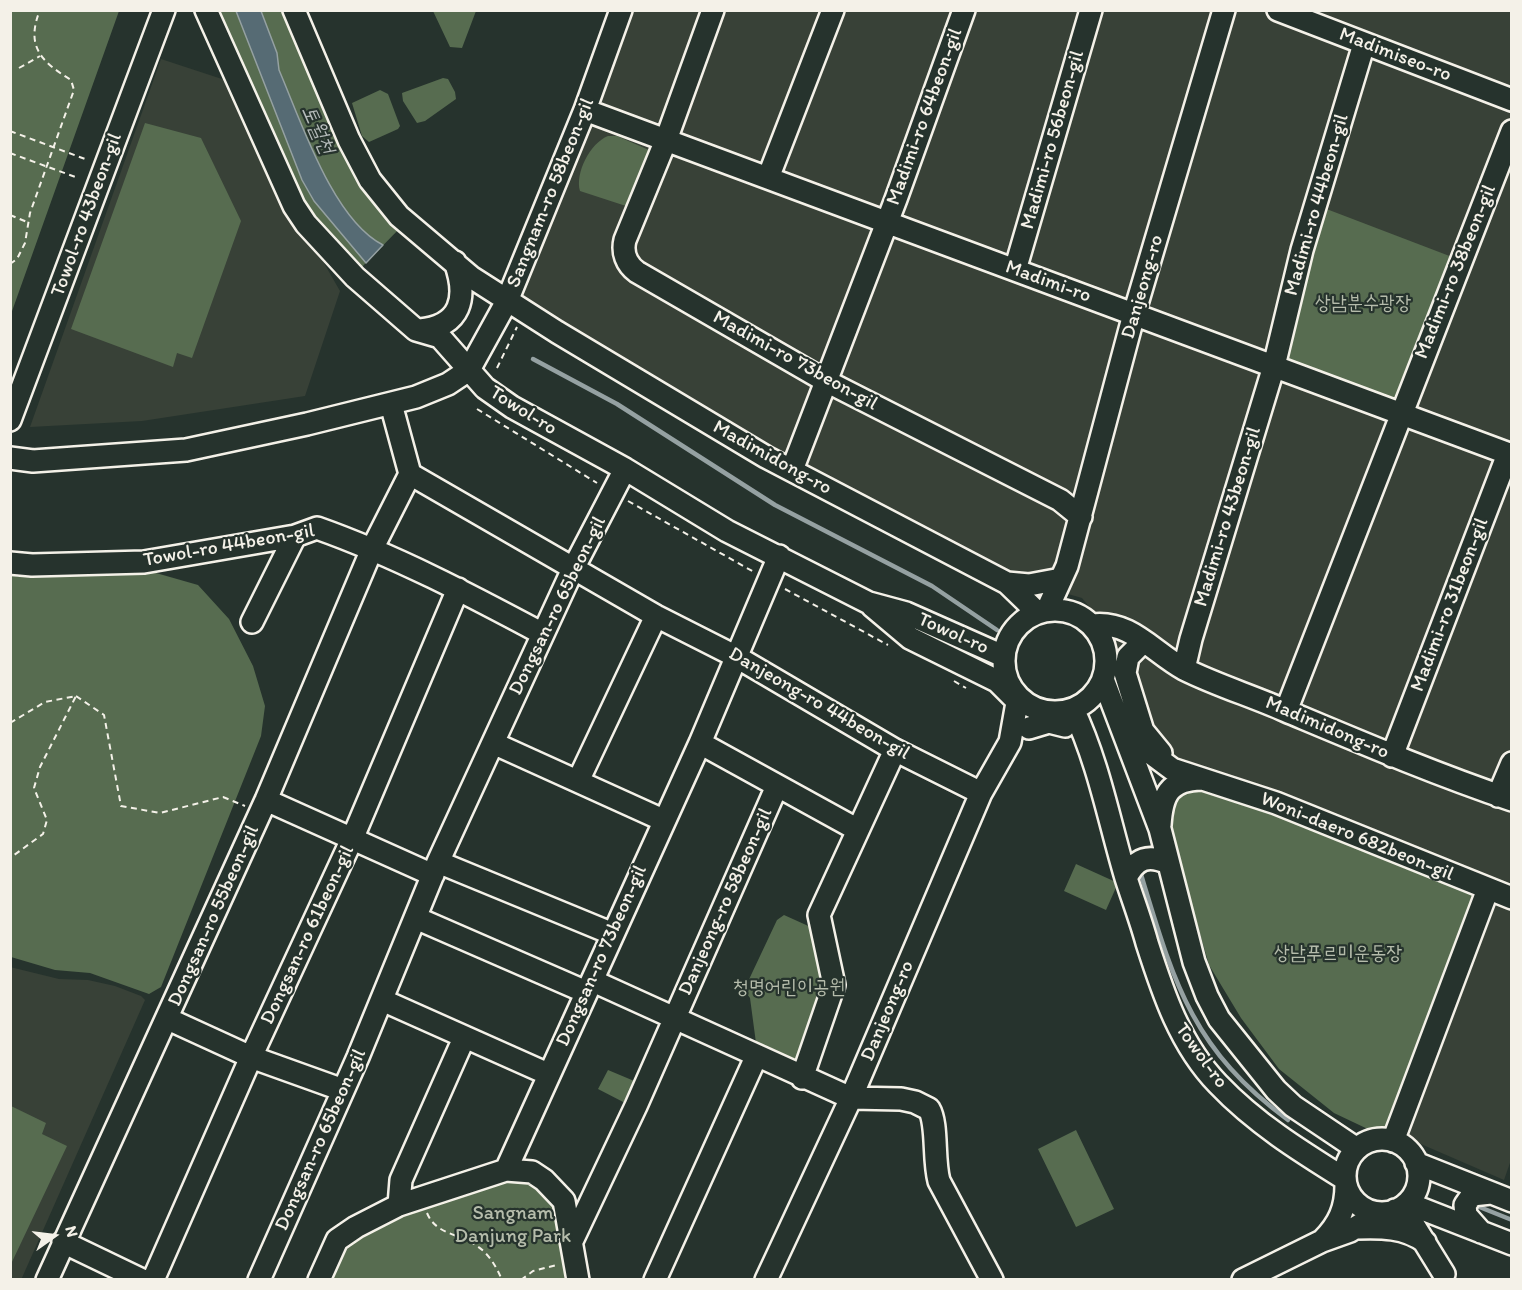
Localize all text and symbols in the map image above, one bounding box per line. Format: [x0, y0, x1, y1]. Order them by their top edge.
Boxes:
street label: Madimiseo-ro [1335, 23, 1455, 87]
street label: Madimi-ro 64beon-gil [882, 25, 968, 209]
street label: Madimi-ro 56beon-gil [1016, 48, 1090, 232]
street label: Sangnam-ro 58beon-gil [502, 95, 600, 291]
water label: 토월천 [295, 102, 339, 158]
street label: Madimi-ro 44beon-gil [1280, 111, 1354, 299]
street label: Towol-ro 43beon-gil [46, 130, 128, 300]
street label: Madimi-ro 38beon-gil [1410, 181, 1502, 363]
street label: Danjeong-ro [1117, 232, 1169, 342]
street label: Madimi-ro [1002, 255, 1094, 309]
park label: 상남분수광장 [1315, 292, 1411, 316]
street label: Madimi-ro 73beon-gil [708, 306, 882, 416]
street label: Towol-ro [485, 381, 561, 441]
street label: Madimidong-ro [708, 415, 836, 501]
street label: Madimi-ro 43beon-gil [1189, 424, 1267, 610]
street label: Dongsan-ro 65beon-gil [504, 513, 612, 699]
street label: Madimi-ro 31beon-gil [1406, 515, 1494, 695]
street label: Towol-ro 44beon-gil [142, 519, 316, 573]
street label: Towol-ro [914, 608, 992, 660]
street label: Danjeong-ro 44beon-gil [724, 642, 914, 766]
street label: Madimidong-ro [1261, 691, 1393, 765]
street label: Woni-daero 682beon-gil [1257, 787, 1457, 887]
street label: Danjeong-ro 58beon-gil [674, 805, 778, 999]
street label: Dongsan-ro 55beon-gil [163, 822, 265, 1010]
street label: Dongsan-ro 61beon-gil [256, 842, 360, 1028]
street label: Dongsan-ro 73beon-gil [551, 862, 653, 1050]
park label: 상남푸르미운동장 [1274, 942, 1402, 966]
street label: Danjeong-ro [856, 957, 920, 1065]
park label: 청명어린이공원 [733, 976, 845, 1000]
street label: Towol-ro [1169, 1019, 1233, 1093]
street label: Dongsan-ro 65beon-gil [270, 1046, 372, 1234]
park label: Sangnam Danjung Park [455, 1202, 571, 1249]
north arrow [24, 1206, 84, 1266]
text: N [61, 1224, 82, 1239]

